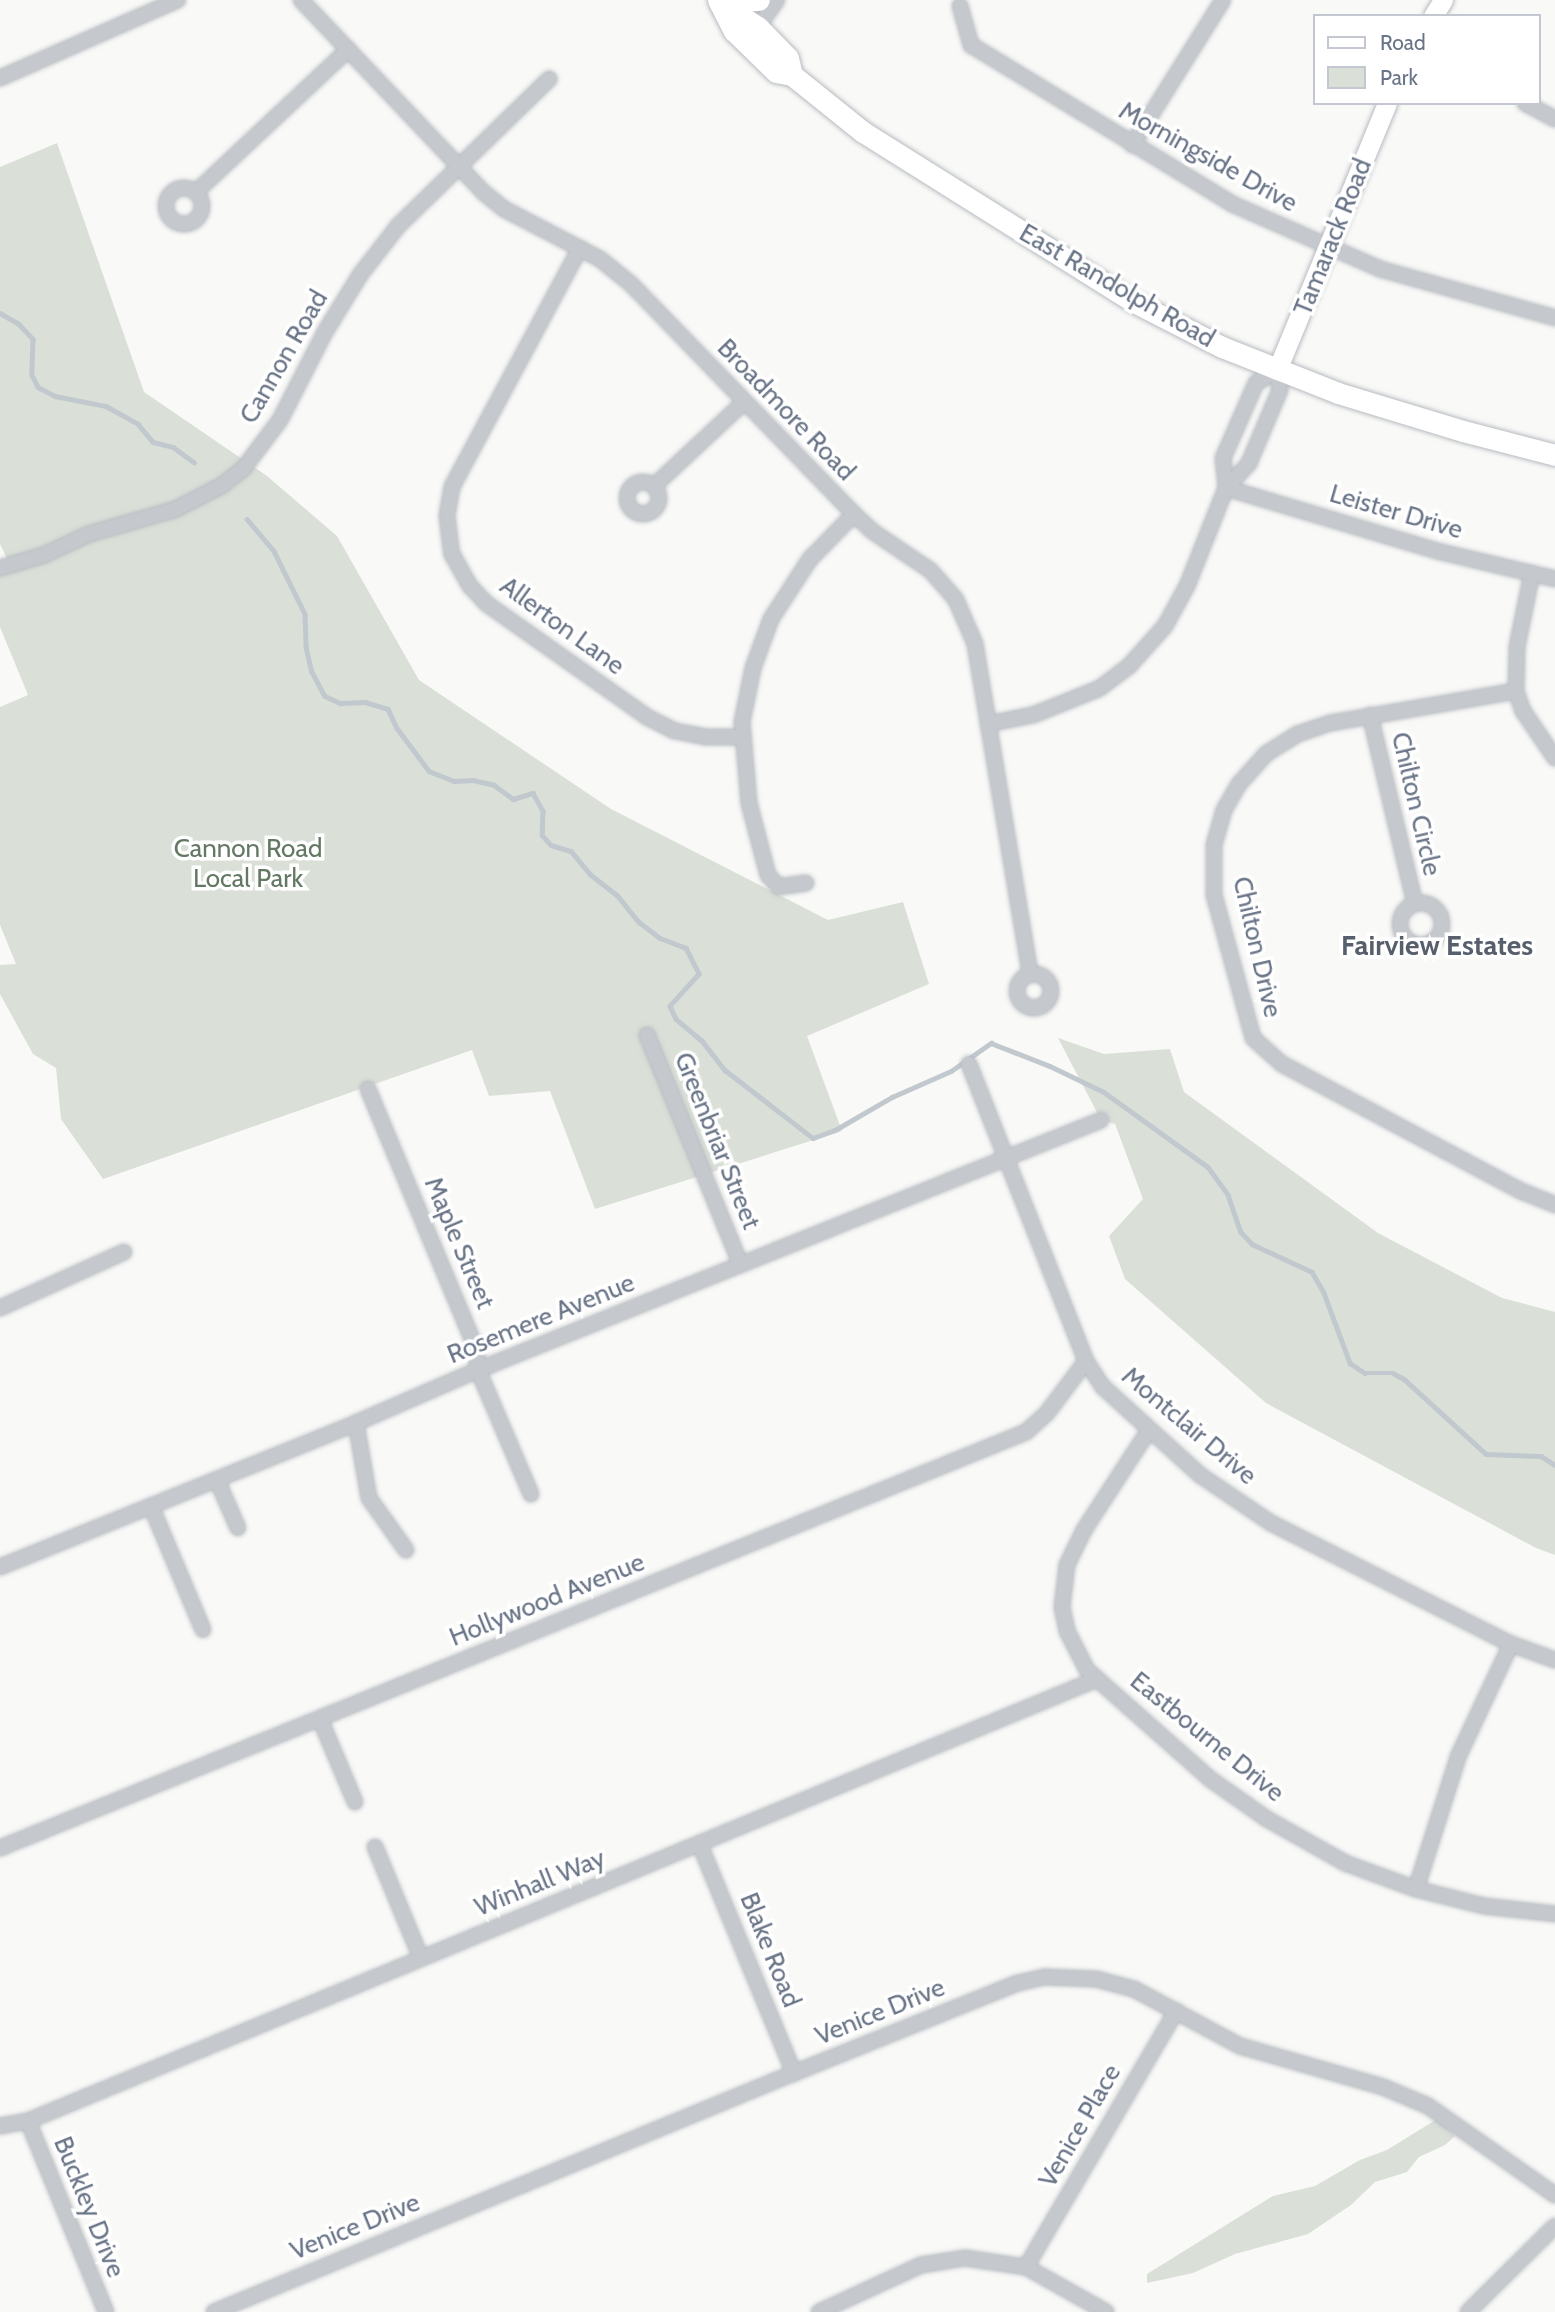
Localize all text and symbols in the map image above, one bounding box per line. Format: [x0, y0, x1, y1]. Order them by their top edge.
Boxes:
legend [1314, 14, 1541, 105]
text: Road [1380, 30, 1426, 55]
text: Park [1380, 65, 1418, 90]
street label: Morningside Drive [1113, 95, 1303, 219]
street label: Tamarack Road [1287, 154, 1379, 320]
street label: East Randolph Road [1014, 217, 1220, 355]
street label: Cannon Road [233, 285, 335, 429]
street label: Broadmore Road [711, 333, 861, 487]
street label: Leister Drive [1326, 478, 1466, 546]
street label: Allerton Lane [494, 570, 630, 682]
street label: Chilton Circle [1384, 729, 1448, 879]
park label: Cannon Road Local Park [174, 833, 322, 894]
street label: Chilton Drive [1226, 874, 1288, 1020]
district label: Fairview Estates [1341, 928, 1533, 962]
street label: Greenbriar Street [667, 1048, 767, 1234]
street label: Maple Street [417, 1173, 501, 1313]
street label: Rosemere Avenue [443, 1267, 639, 1371]
street label: Montclair Drive [1115, 1361, 1263, 1491]
street label: Hollywood Avenue [445, 1547, 649, 1653]
street label: Eastbourne Drive [1124, 1665, 1290, 1809]
street label: Winhall Way [470, 1843, 610, 1923]
street label: Blake Road [733, 1888, 807, 2012]
street label: Venice Drive [811, 1972, 949, 2052]
street label: Venice Place [1032, 2059, 1128, 2193]
street label: Buckley Drive [47, 2132, 131, 2282]
street label: Venice Drive [286, 2187, 424, 2267]

